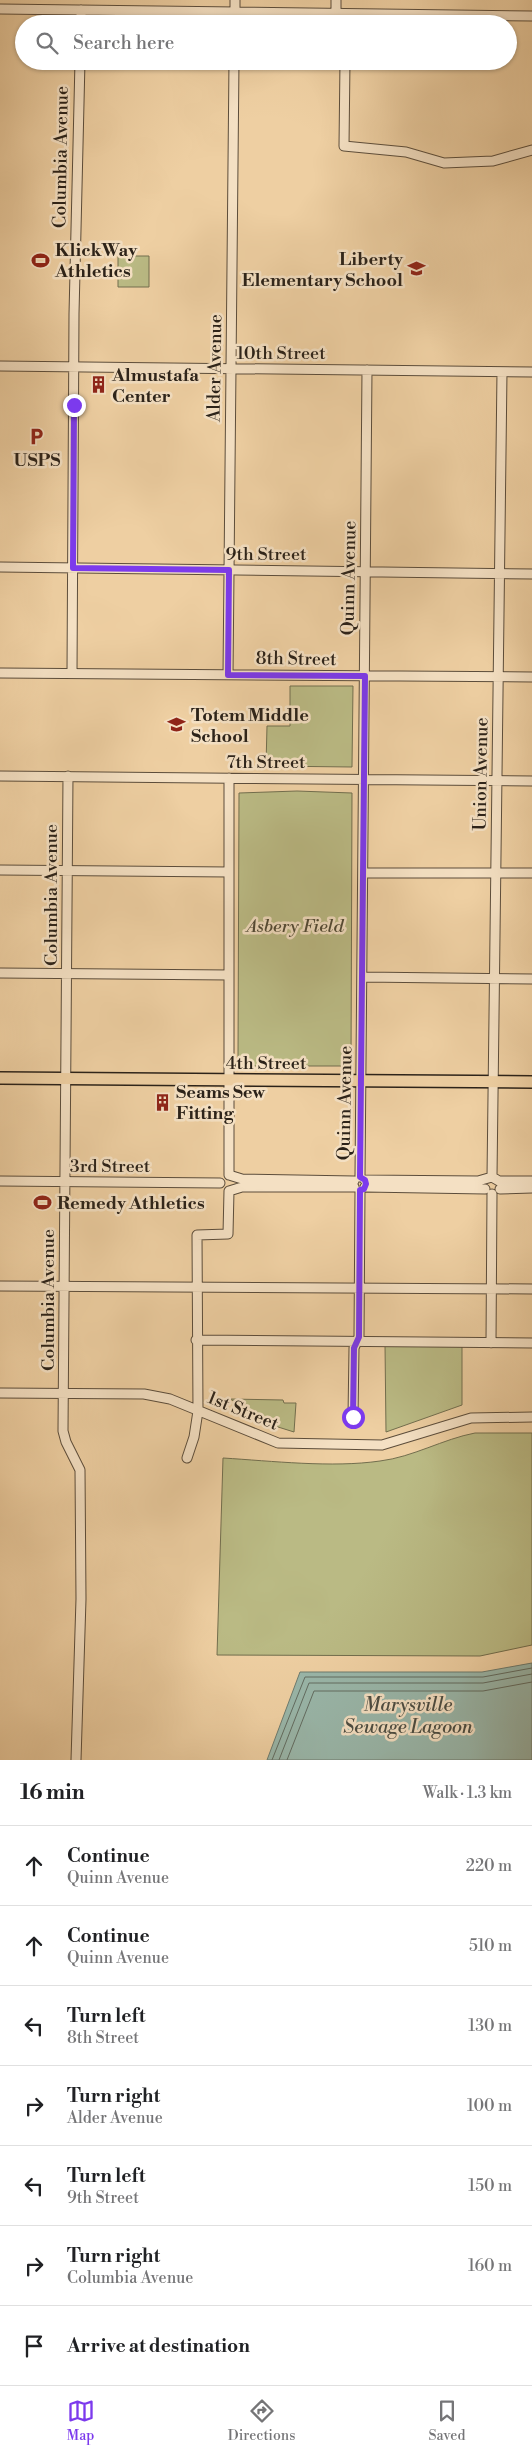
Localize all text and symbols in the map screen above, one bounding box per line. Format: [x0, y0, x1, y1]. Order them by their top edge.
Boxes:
search box [15, 15, 517, 70]
icon: search [33, 29, 61, 57]
text: Search here [73, 31, 174, 55]
street label: Columbia Avenue [48, 86, 74, 228]
place label: KlickWay Athletics [54, 239, 138, 283]
place label: Liberty Elementary School [242, 248, 404, 292]
sports icon: KlickWay Athletics [31, 250, 51, 270]
school or university icon: Liberty Elementary School [407, 259, 427, 279]
street label: Alder Avenue [203, 314, 227, 423]
street label: 10th Street [236, 342, 326, 365]
place label: Almustafa Center [111, 364, 199, 408]
building icon: Almustafa Center [88, 375, 108, 395]
route end [63, 394, 86, 417]
parking icon: USPS [27, 427, 47, 447]
place label: USPS [14, 449, 60, 472]
street label: Quinn Avenue [337, 520, 361, 636]
street label: 9th Street [226, 543, 307, 566]
street label: 8th Street [255, 647, 337, 671]
place label: Totem Middle School [191, 704, 309, 748]
school or university icon: Totem Middle School [167, 715, 187, 735]
street label: Union Avenue [469, 717, 493, 831]
street label: 7th Street [227, 751, 306, 774]
street label: Columbia Avenue [40, 824, 63, 966]
park label: Asbery Field [245, 915, 344, 938]
street label: Quinn Avenue [333, 1045, 357, 1161]
street label: 4th Street [226, 1052, 307, 1075]
place label: Seams Sew Fitting [176, 1081, 266, 1125]
building icon: Seams Sew Fitting [152, 1092, 172, 1112]
street label: 3rd Street [70, 1155, 151, 1178]
place label: Remedy Athletics [57, 1192, 205, 1215]
sports icon: Remedy Athletics [33, 1193, 53, 1213]
street label: Columbia Avenue [37, 1229, 60, 1371]
street label: 1st Street [204, 1386, 283, 1436]
route start [342, 1406, 365, 1429]
water label: Marysville Sewage Lagoon [343, 1693, 473, 1739]
text: 16 min [20, 1780, 85, 1806]
text: Walk · 1.3 km [423, 1783, 512, 1803]
text: Continue [67, 1844, 150, 1868]
icon: ahead [20, 1852, 48, 1880]
text: 220 m [466, 1856, 512, 1876]
text: Quinn Avenue [67, 1868, 169, 1888]
text: Continue [67, 1924, 150, 1948]
icon: ahead [20, 1932, 48, 1960]
text: 510 m [469, 1936, 512, 1956]
text: Quinn Avenue [67, 1948, 169, 1968]
text: Turn left [67, 2004, 146, 2028]
icon: left [20, 2012, 48, 2040]
text: 130 m [468, 2016, 512, 2036]
text: 8th Street [67, 2028, 139, 2048]
text: Turn right [67, 2084, 160, 2108]
icon: right [20, 2092, 48, 2120]
text: 100 m [467, 2096, 512, 2116]
text: Alder Avenue [67, 2108, 163, 2128]
text: Turn left [67, 2164, 146, 2188]
icon: left [20, 2172, 48, 2200]
text: 150 m [468, 2176, 512, 2196]
text: 9th Street [67, 2188, 139, 2208]
text: Turn right [67, 2244, 160, 2268]
icon: right [20, 2252, 48, 2280]
text: 160 m [468, 2256, 512, 2276]
text: Columbia Avenue [67, 2268, 193, 2288]
icon: arrive [20, 2332, 48, 2360]
text: Arrive at destination [67, 2334, 250, 2358]
tab: Map [67, 2397, 95, 2445]
tab: Directions [228, 2397, 295, 2445]
tab: Saved [429, 2397, 465, 2445]

